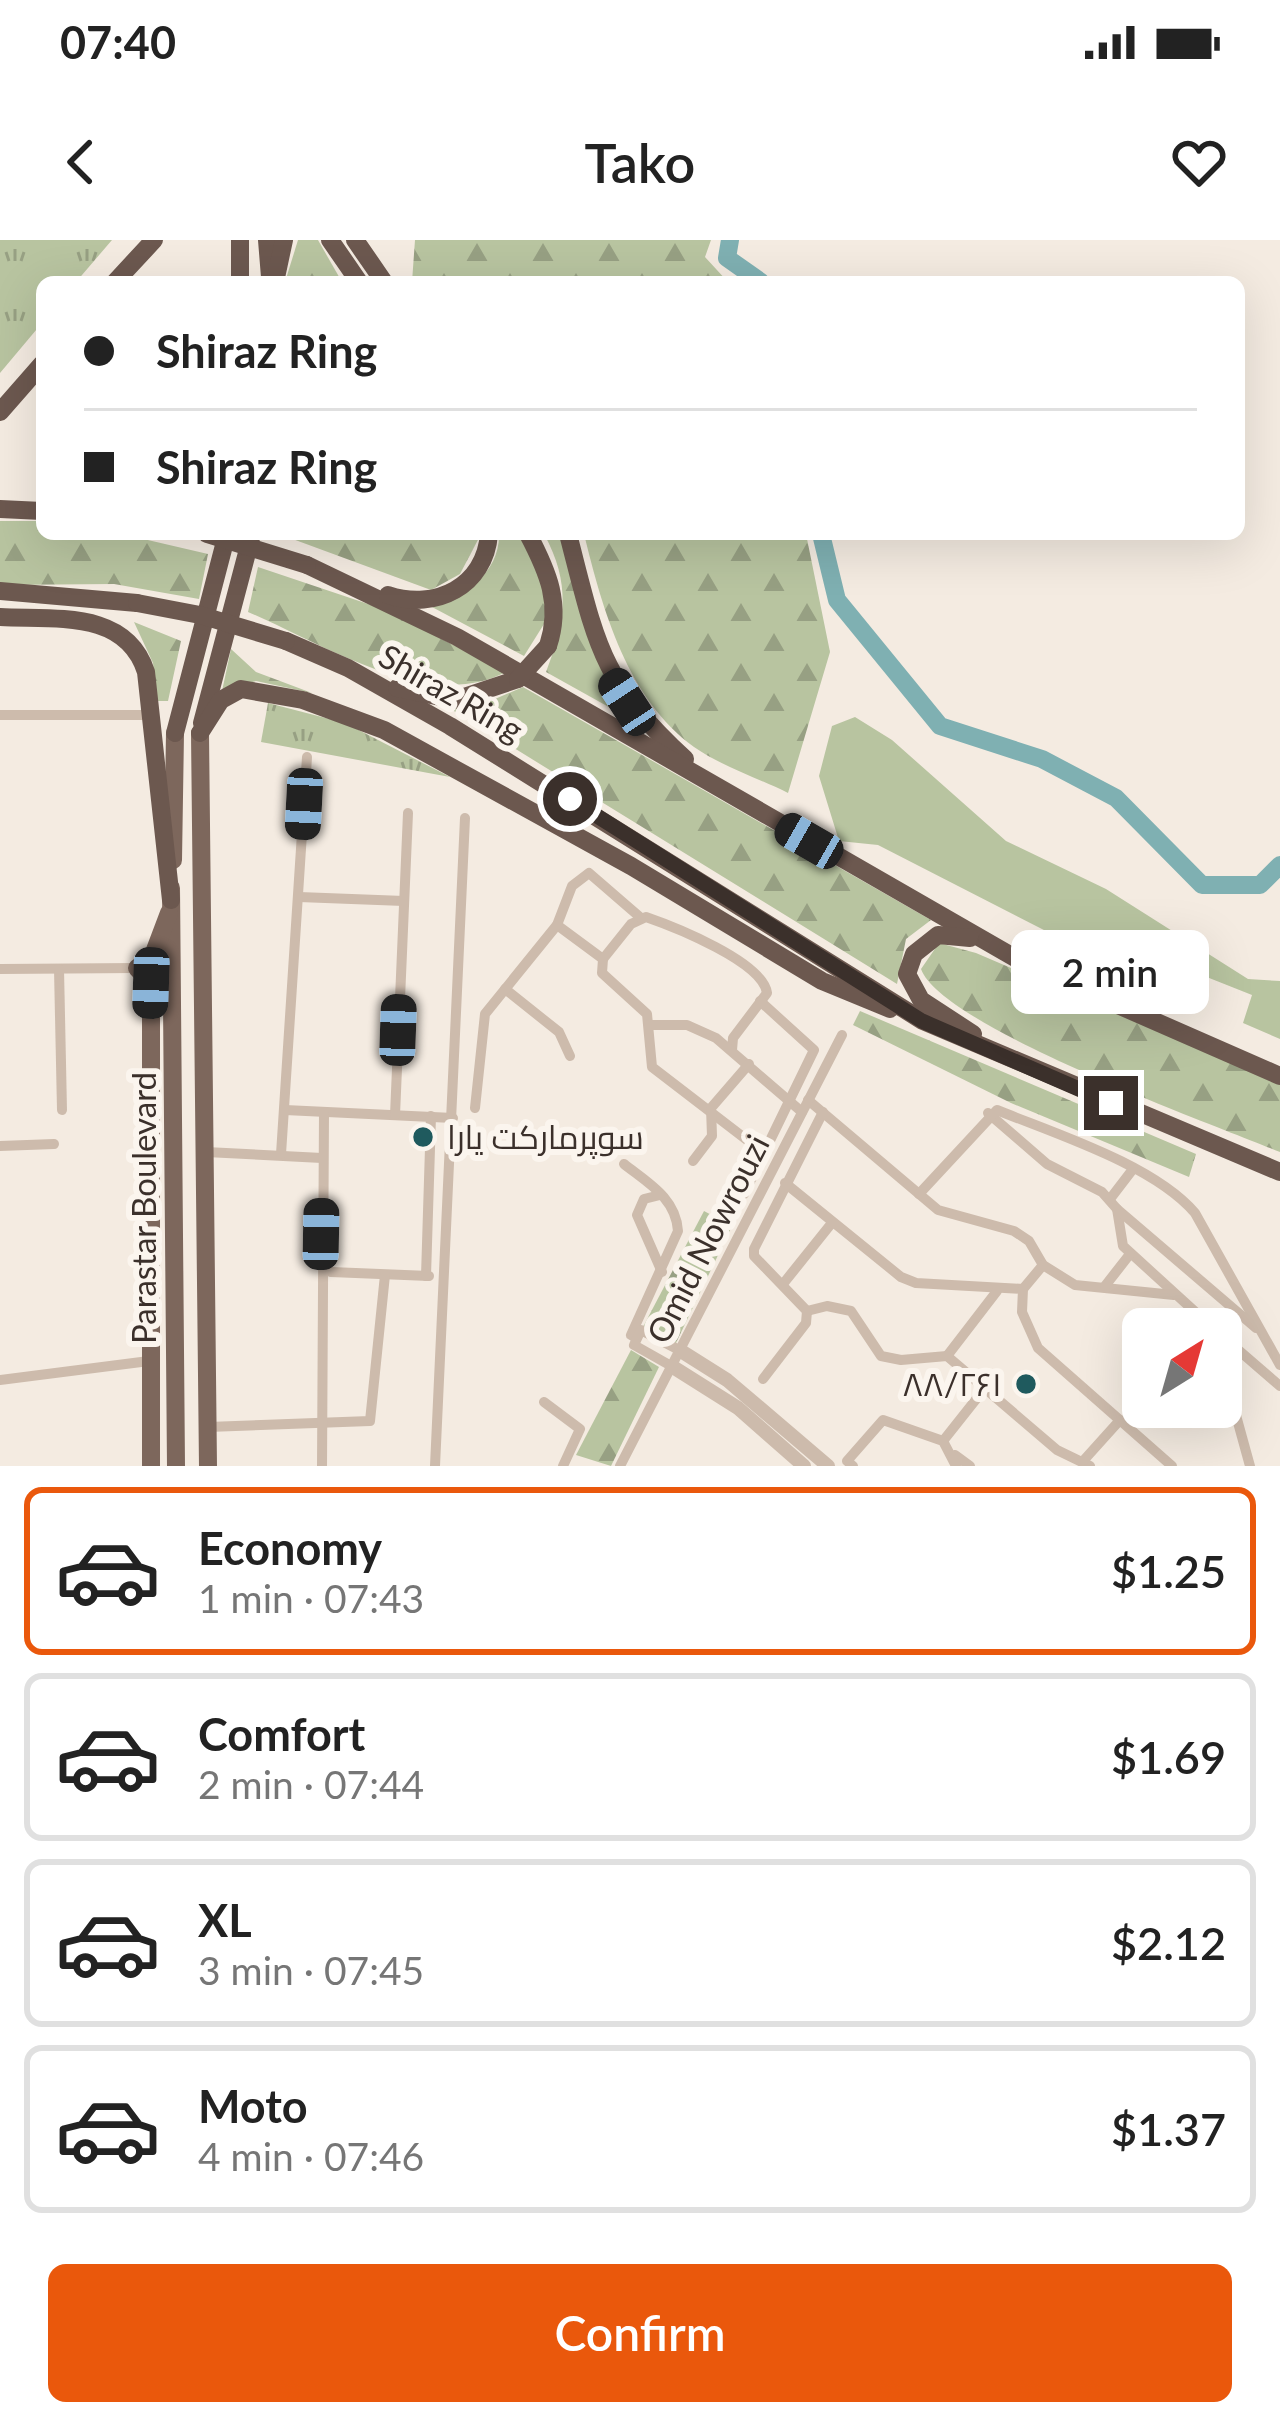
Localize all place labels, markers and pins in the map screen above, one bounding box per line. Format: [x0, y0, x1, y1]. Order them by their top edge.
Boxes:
place label: سوپرمارکت یارا [447, 1116, 644, 1159]
marker: سوپرمارکت یارا [410, 1124, 436, 1150]
place label: ۸۸/۲۶۱ [903, 1363, 1002, 1403]
marker: ۸۸/۲۶۱ [1013, 1371, 1039, 1397]

